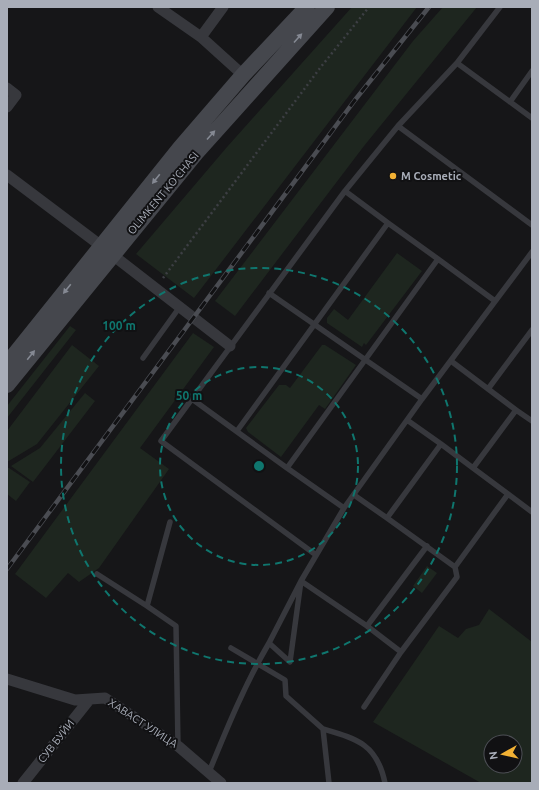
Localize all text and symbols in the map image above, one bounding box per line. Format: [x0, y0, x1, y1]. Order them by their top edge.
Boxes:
one-way arrow [293, 34, 302, 43]
one-way arrow [207, 130, 216, 141]
street label: OLIMKENT KO'CHASI [125, 149, 201, 237]
place label: M Cosmetic [401, 170, 462, 182]
marker: M Cosmetic [388, 171, 398, 181]
one-way arrow [151, 173, 160, 184]
one-way arrow [62, 283, 71, 294]
text: 100 m [102, 319, 136, 332]
one-way arrow [27, 349, 36, 360]
text: 50 m [176, 389, 202, 402]
centre of rings [252, 459, 266, 473]
street label: ХАВАСТ УЛИЦА [106, 696, 181, 750]
street label: СУВ БУЙИ [35, 717, 77, 765]
north arrow [483, 734, 523, 774]
text: N [487, 750, 500, 760]

